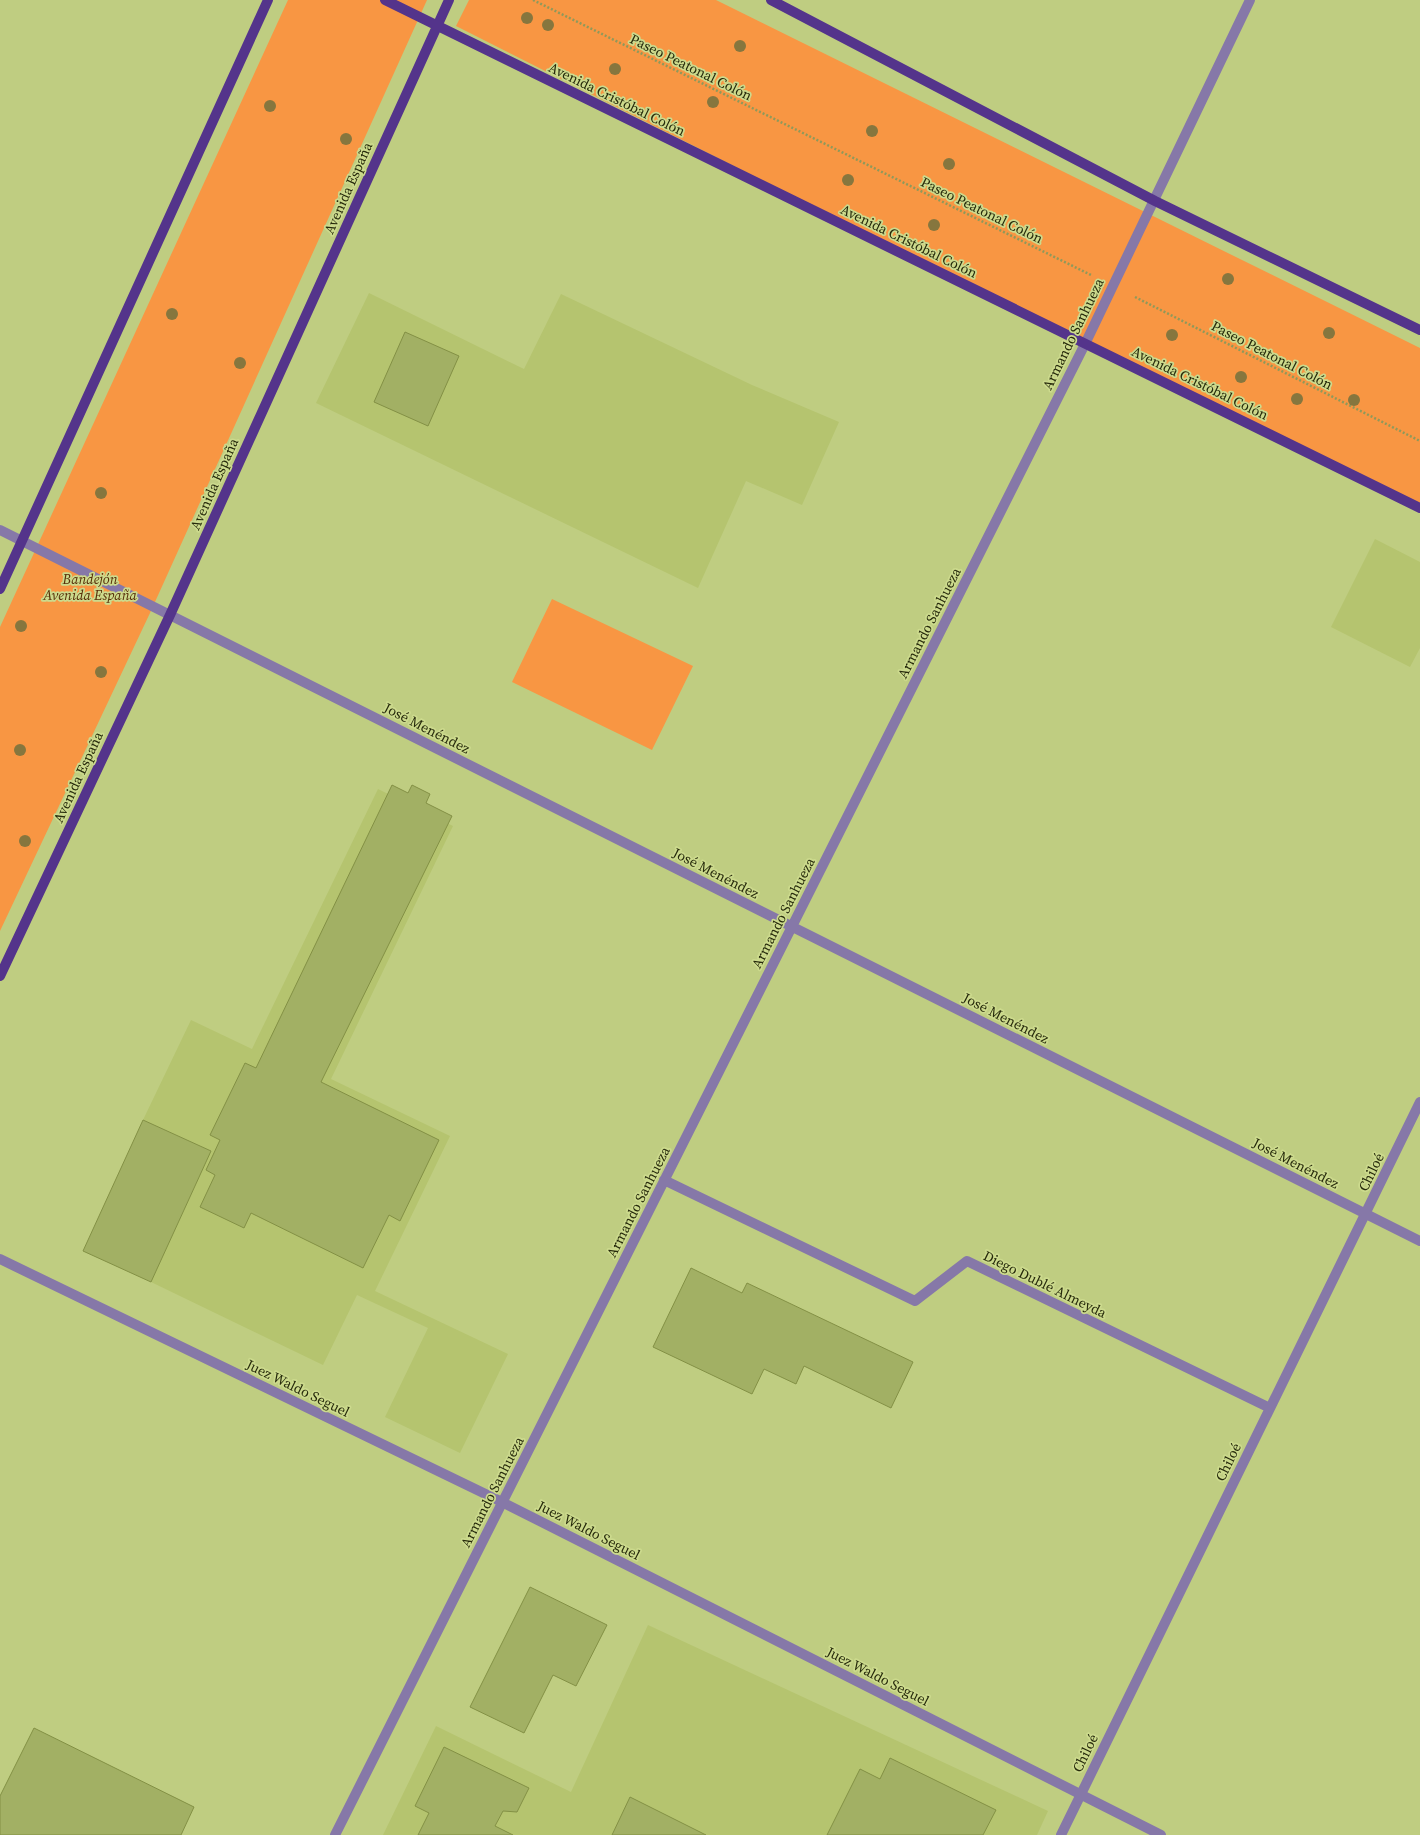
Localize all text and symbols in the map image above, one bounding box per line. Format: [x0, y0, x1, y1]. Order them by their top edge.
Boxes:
street label: Paseo Peatonal Colón [627, 29, 756, 106]
street label: Avenida Cristóbal Colón [545, 57, 689, 141]
street label: Avenida España [319, 138, 378, 237]
street label: Paseo Peatonal Colón [918, 172, 1047, 249]
street label: Avenida Cristóbal Colón [837, 199, 981, 283]
street label: Armando Sanhueza [1037, 274, 1109, 393]
street label: Paseo Peatonal Colón [1208, 316, 1337, 394]
street label: Avenida Cristóbal Colón [1128, 341, 1272, 425]
street label: Avenida España [185, 434, 244, 533]
street label: Armando Sanhueza [892, 563, 966, 682]
park label: Bandejón Avenida España [42, 569, 138, 605]
street label: José Menéndez [380, 697, 474, 759]
street label: Avenida España [48, 727, 108, 826]
street label: José Menéndez [669, 842, 763, 904]
street label: Armando Sanhueza [746, 853, 820, 972]
street label: José Menéndez [959, 987, 1053, 1049]
street label: José Menéndez [1249, 1132, 1343, 1194]
street label: Armando Sanhueza [601, 1142, 675, 1261]
street label: Chiloé [1353, 1149, 1389, 1195]
street label: Diego Dublé Almeyda [980, 1245, 1111, 1323]
street label: Juez Waldo Seguel [242, 1354, 353, 1422]
street label: Armando Sanhueza [455, 1432, 529, 1551]
street label: Chiloé [1210, 1439, 1246, 1485]
street label: Juez Waldo Seguel [533, 1495, 644, 1564]
street label: Juez Waldo Seguel [822, 1641, 933, 1710]
street label: Chiloé [1067, 1730, 1103, 1776]

